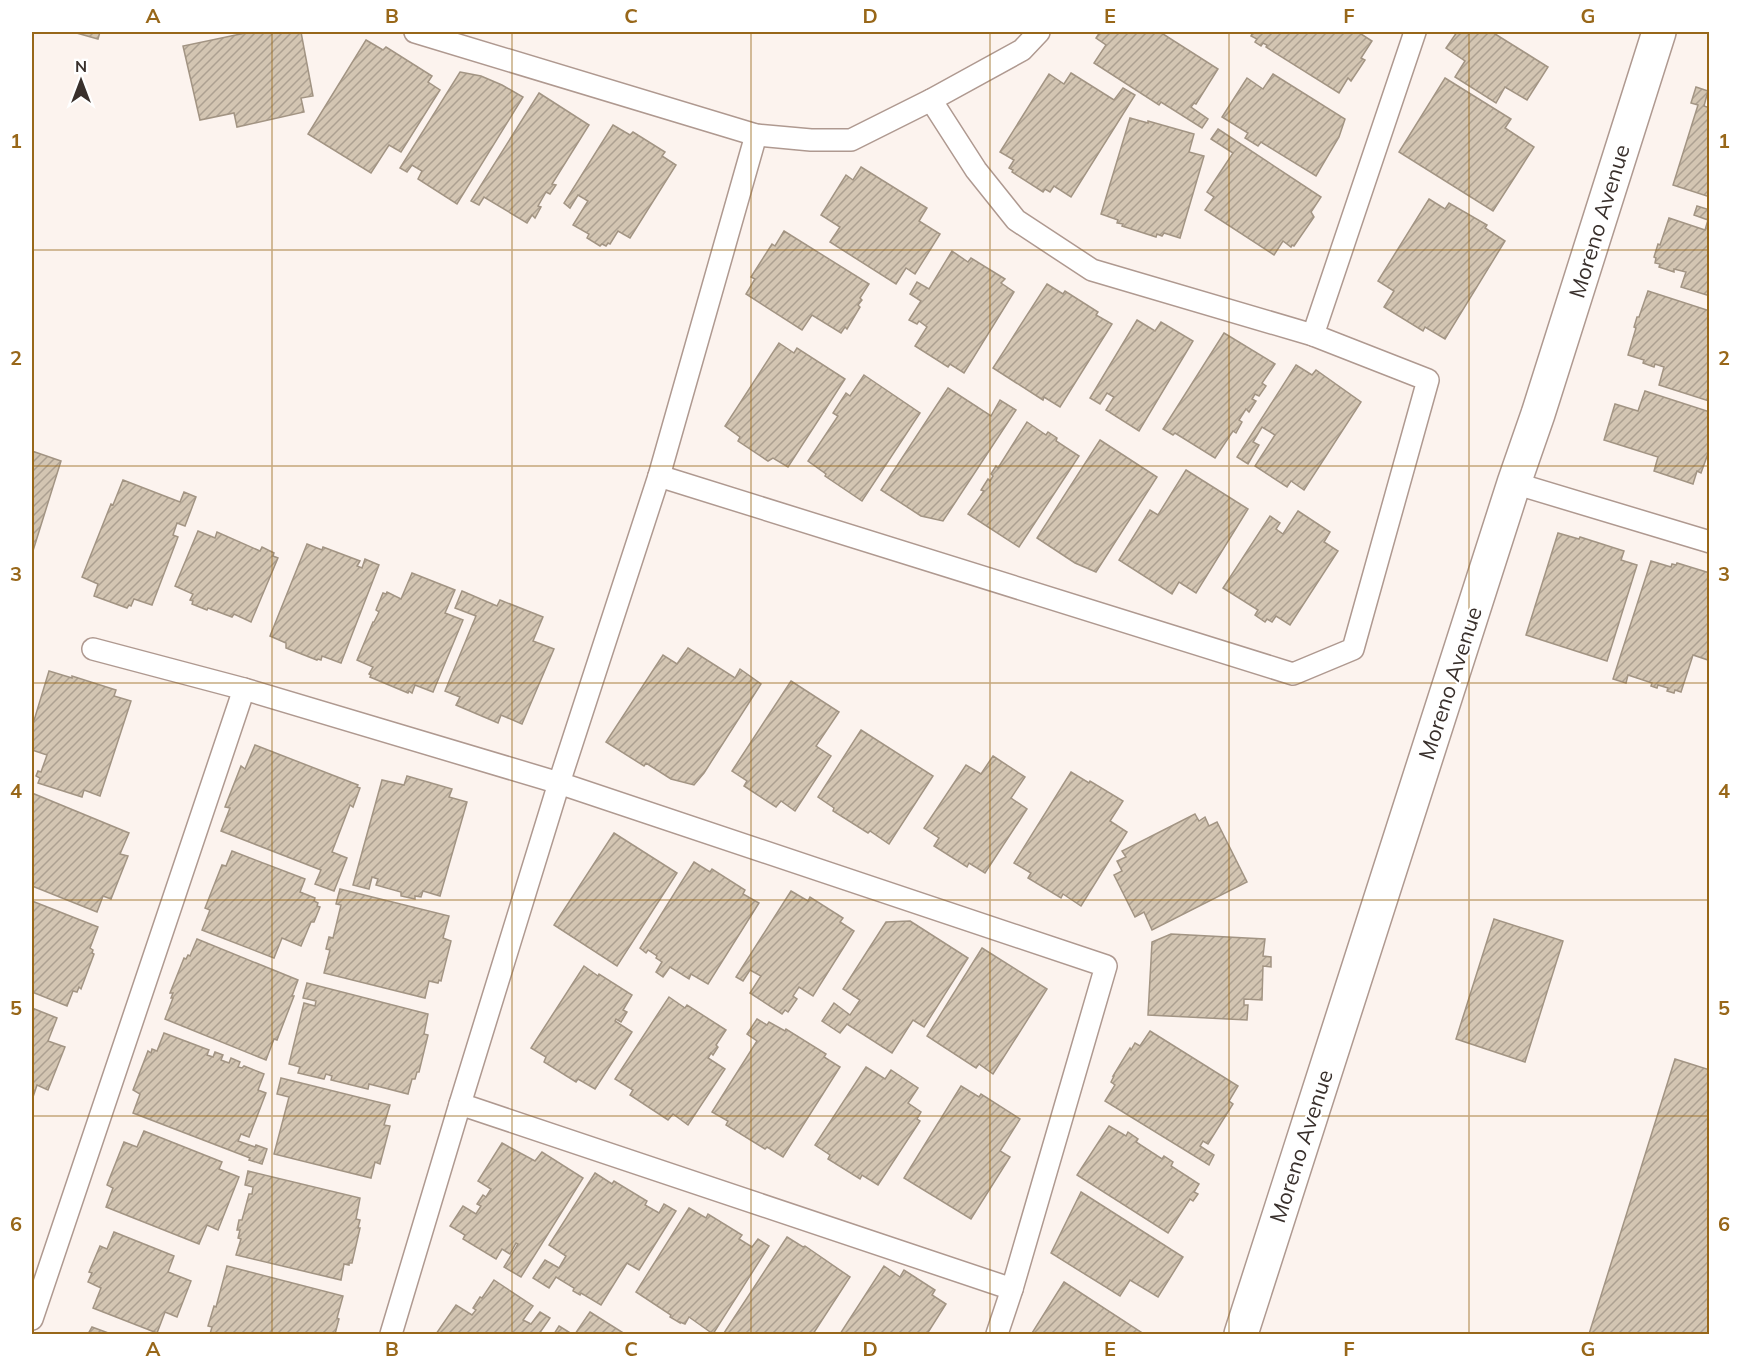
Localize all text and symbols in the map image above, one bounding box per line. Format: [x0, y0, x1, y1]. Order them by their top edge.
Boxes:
text: A [146, 3, 161, 28]
text: B [385, 3, 399, 28]
text: C [624, 3, 638, 28]
text: D [862, 3, 878, 28]
text: E [1104, 3, 1116, 28]
text: F [1343, 3, 1355, 28]
text: G [1581, 3, 1595, 28]
north arrow [51, 51, 111, 111]
text: N [75, 56, 87, 76]
text: 1 [10, 128, 22, 153]
text: 1 [1718, 128, 1730, 153]
street label: Moreno Avenue [1562, 141, 1636, 301]
text: 2 [10, 345, 22, 370]
text: 2 [1718, 345, 1730, 370]
text: 3 [10, 561, 22, 586]
text: 3 [1718, 561, 1730, 586]
street label: Moreno Avenue [1412, 603, 1488, 763]
text: 4 [10, 778, 22, 803]
text: 4 [1718, 778, 1730, 803]
text: 5 [10, 995, 22, 1020]
text: 5 [1718, 995, 1730, 1020]
street label: Moreno Avenue [1263, 1066, 1339, 1226]
text: 6 [10, 1211, 22, 1236]
text: 6 [1718, 1211, 1730, 1236]
text: A [146, 1336, 161, 1361]
text: B [385, 1336, 399, 1361]
text: C [624, 1336, 638, 1361]
text: D [862, 1336, 878, 1361]
text: E [1104, 1336, 1116, 1361]
text: F [1343, 1336, 1355, 1361]
text: G [1581, 1336, 1595, 1361]

